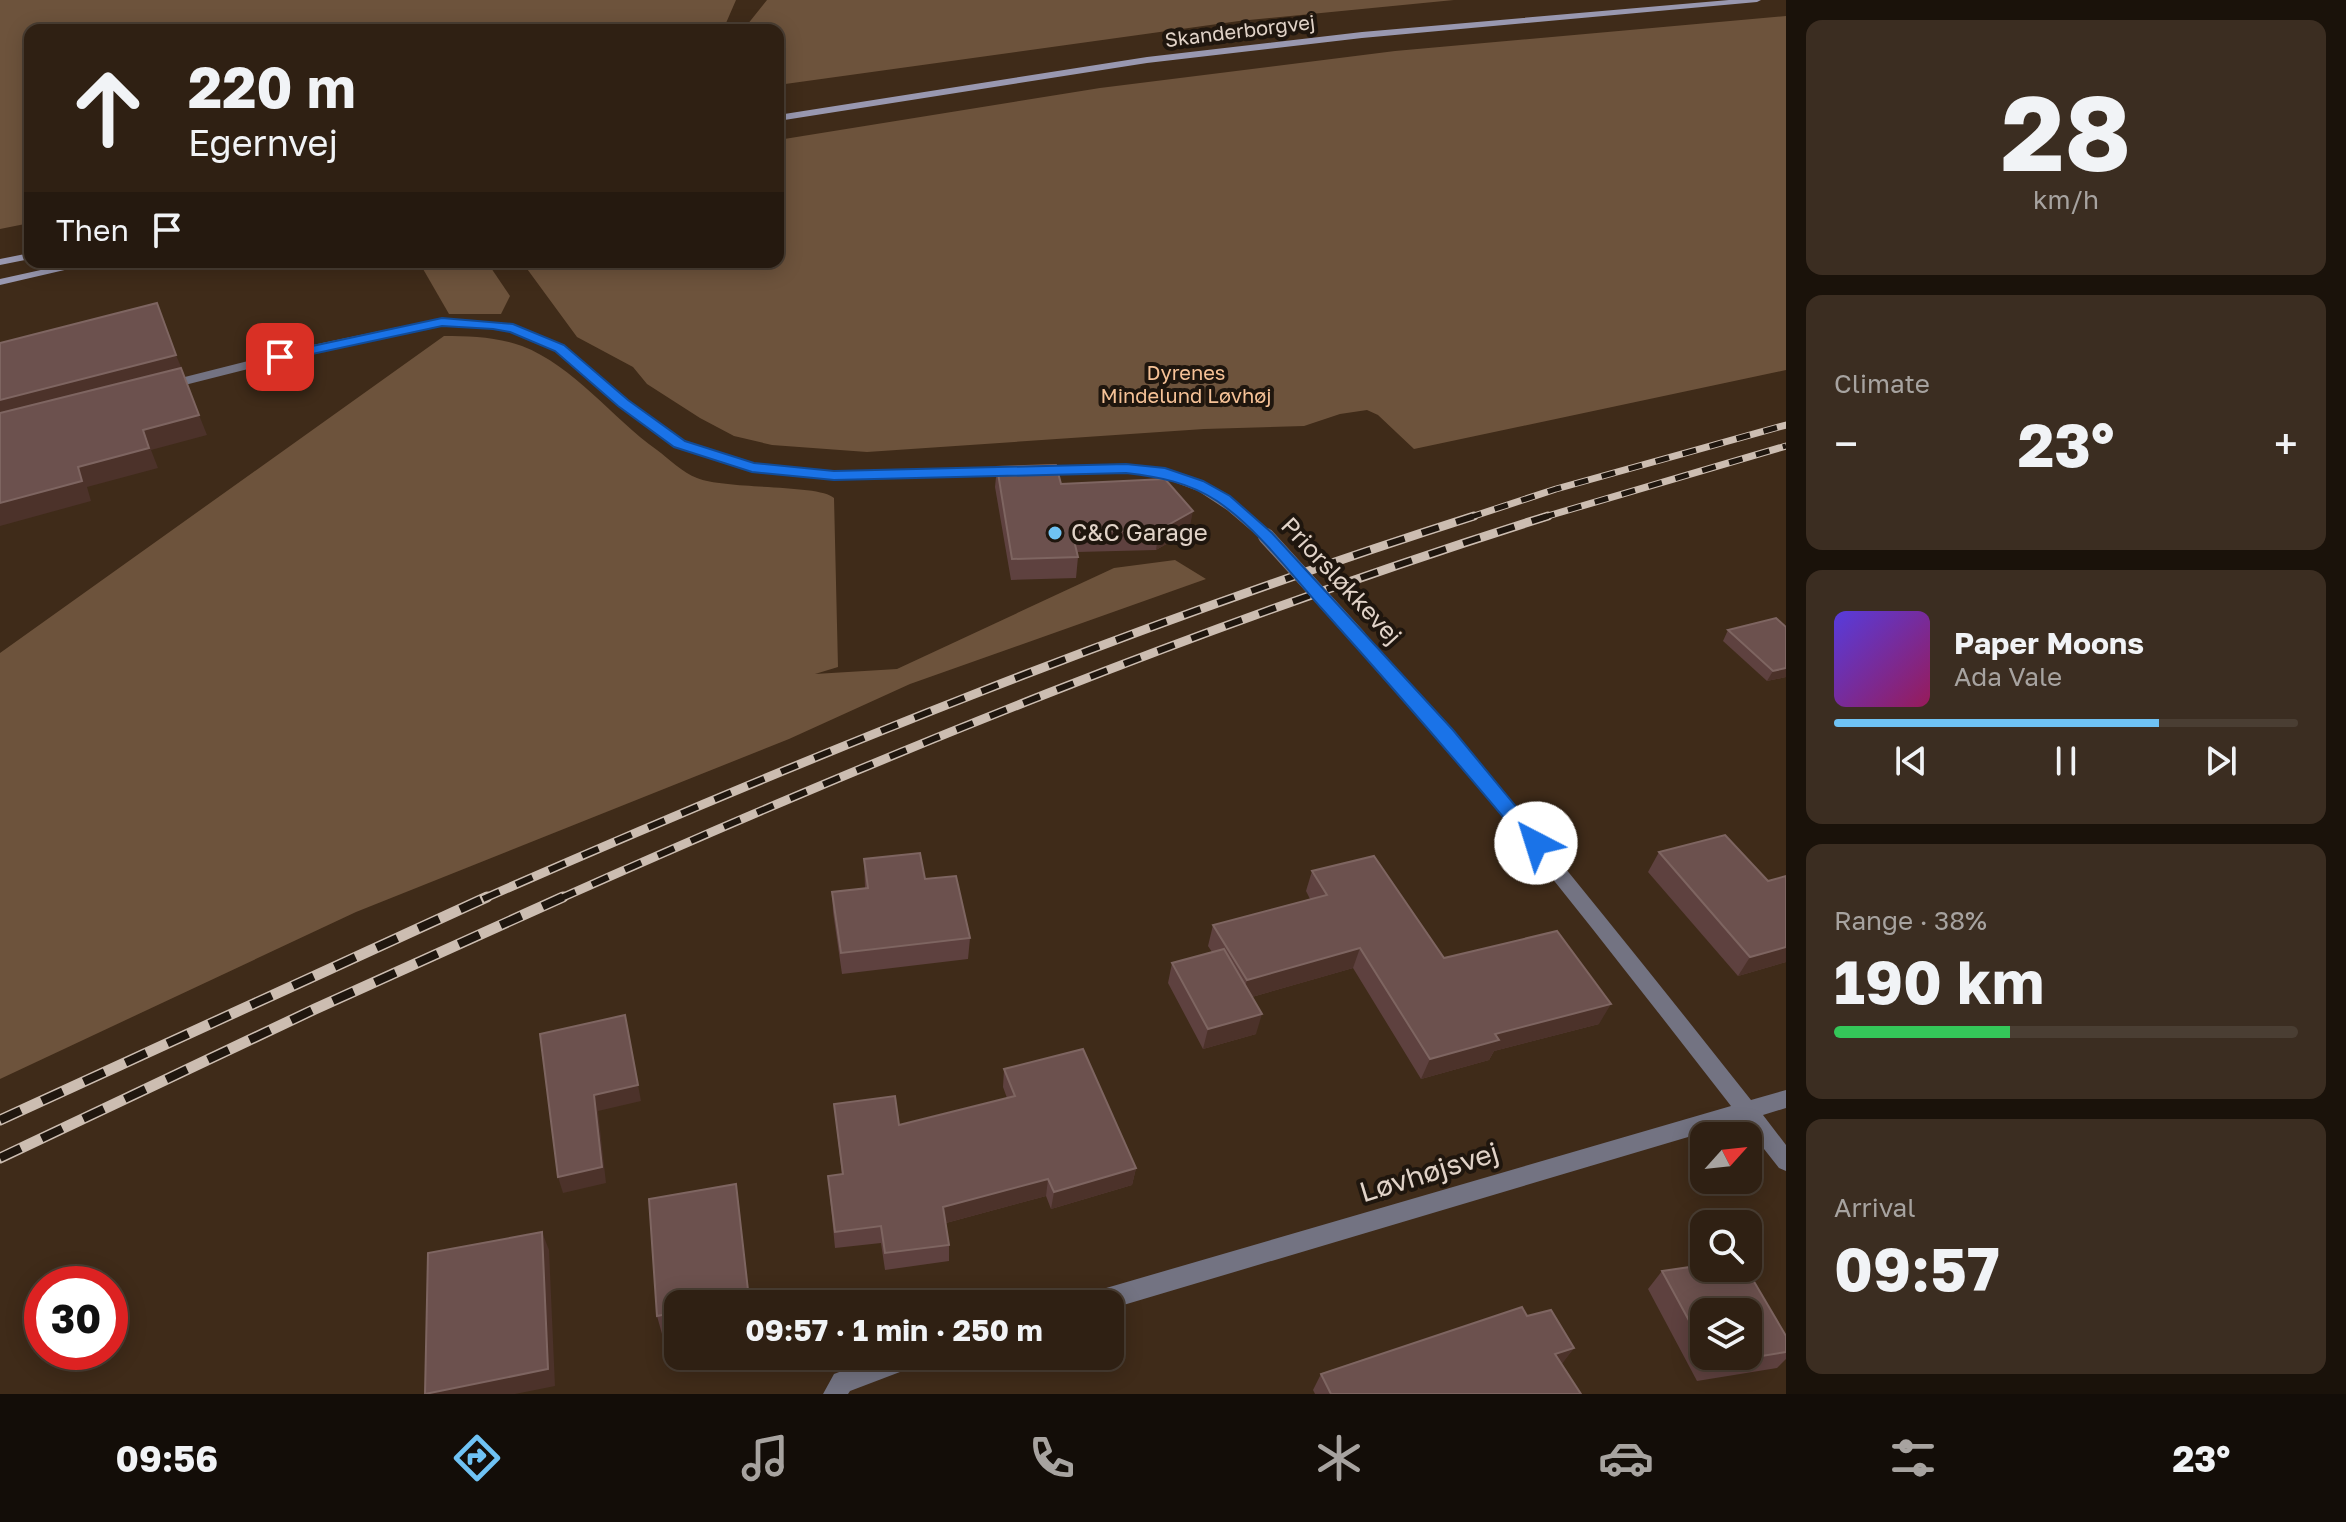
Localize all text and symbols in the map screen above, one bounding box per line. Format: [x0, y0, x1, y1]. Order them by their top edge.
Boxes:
street label: Skanderborgvej [1163, 9, 1316, 51]
text: 220 m [188, 53, 356, 120]
icon: ahead [56, 56, 160, 160]
text: 28 [2001, 69, 2131, 194]
text: Egernvej [188, 121, 338, 164]
text: km/h [2033, 184, 2099, 215]
icon: arrive [145, 208, 189, 252]
text: Then [56, 212, 129, 248]
pin [246, 323, 314, 391]
icon: arrive [258, 335, 302, 379]
park label: Dyrenes Mindelund Løvhøj [1100, 360, 1272, 407]
text: Climate [1834, 368, 1930, 399]
text: 23° [2018, 408, 2114, 480]
text: − [1834, 417, 1858, 470]
text: + [2274, 417, 2298, 470]
street label: Priorsløkkevej [1276, 510, 1408, 650]
place label: C&C Garage [1071, 517, 1208, 546]
marker: C&C Garage [1046, 524, 1064, 542]
text: Paper Moons [1954, 625, 2144, 661]
text: Ada Vale [1954, 661, 2062, 692]
icon: previous [1889, 739, 1933, 783]
icon: pause [2044, 739, 2088, 783]
icon: next [2199, 739, 2243, 783]
position arrow [1494, 801, 1578, 885]
text: Range · 38% [1834, 905, 1987, 936]
text: 190 km [1834, 945, 2044, 1017]
north arrow [1690, 1122, 1762, 1194]
map controls [1690, 1122, 1762, 1370]
street label: Løvhøjsvej [1355, 1135, 1502, 1208]
text: Arrival [1834, 1192, 1915, 1223]
button: search [1690, 1210, 1762, 1282]
text: 09:57 [1834, 1232, 2000, 1304]
speed limit sign: 30 [24, 1266, 128, 1370]
button: layers [1690, 1298, 1762, 1370]
text: 09:57 · 1 min · 250 m [745, 1312, 1043, 1348]
icon: directions [449, 1430, 505, 1486]
icon: music [737, 1430, 793, 1486]
icon: phone [1024, 1430, 1080, 1486]
icon: climate [1311, 1430, 1367, 1486]
icon: car [1598, 1430, 1654, 1486]
icon: filters [1885, 1430, 1941, 1486]
text: 09:56 [116, 1437, 218, 1480]
text: 23° [2172, 1437, 2230, 1480]

